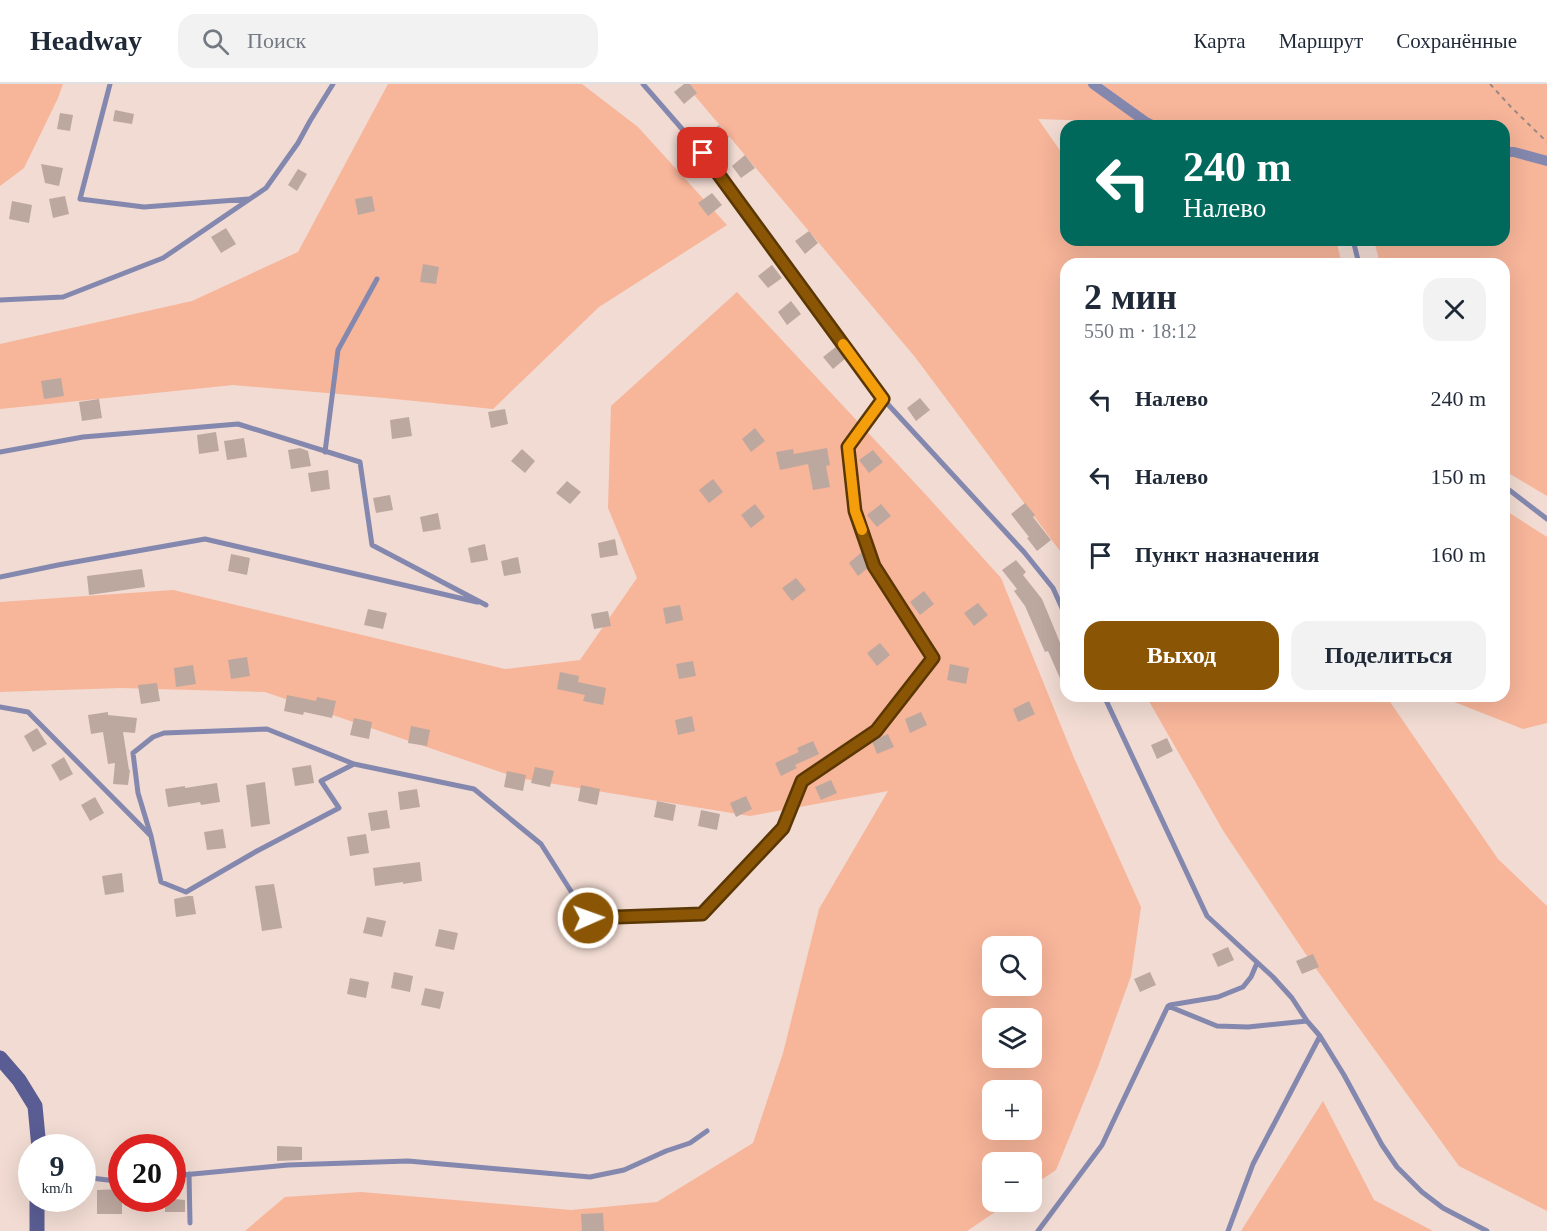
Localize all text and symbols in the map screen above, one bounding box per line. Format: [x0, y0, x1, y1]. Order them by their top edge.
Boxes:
search box [178, 14, 598, 68]
text: Headway [30, 25, 142, 56]
icon: search [199, 25, 232, 58]
text: Поиск [247, 28, 306, 53]
text: Карта [1194, 29, 1246, 53]
text: Маршрут [1279, 29, 1363, 53]
text: Сохранённые [1396, 29, 1517, 53]
pin [677, 127, 728, 178]
icon: arrive [686, 136, 719, 169]
icon: left [1084, 144, 1162, 222]
text: 240 m [1183, 144, 1292, 190]
text: Налево [1183, 193, 1266, 223]
text: 2 мин [1084, 277, 1177, 317]
button: close [1423, 278, 1486, 341]
text: 550 m · 18:12 [1084, 320, 1197, 342]
icon: left [1084, 383, 1117, 416]
text: Налево [1135, 386, 1208, 411]
text: 240 m [1430, 386, 1486, 411]
icon: left [1084, 461, 1117, 494]
text: Налево [1135, 464, 1208, 489]
text: 150 m [1430, 464, 1486, 489]
icon: arrive [1084, 539, 1117, 572]
text: Пункт назначения [1135, 542, 1320, 567]
text: 160 m [1430, 542, 1486, 567]
button: Выход [1084, 621, 1279, 690]
button: Поделиться [1291, 621, 1486, 690]
position arrow [556, 886, 620, 950]
map controls [982, 936, 1042, 1212]
button: search [982, 936, 1042, 996]
button: layers [982, 1008, 1042, 1068]
button: + [982, 1080, 1042, 1140]
speed limit sign: 20 [108, 1134, 186, 1212]
text: 9 [50, 1149, 65, 1182]
button: − [982, 1152, 1042, 1212]
text: km/h [42, 1180, 72, 1196]

